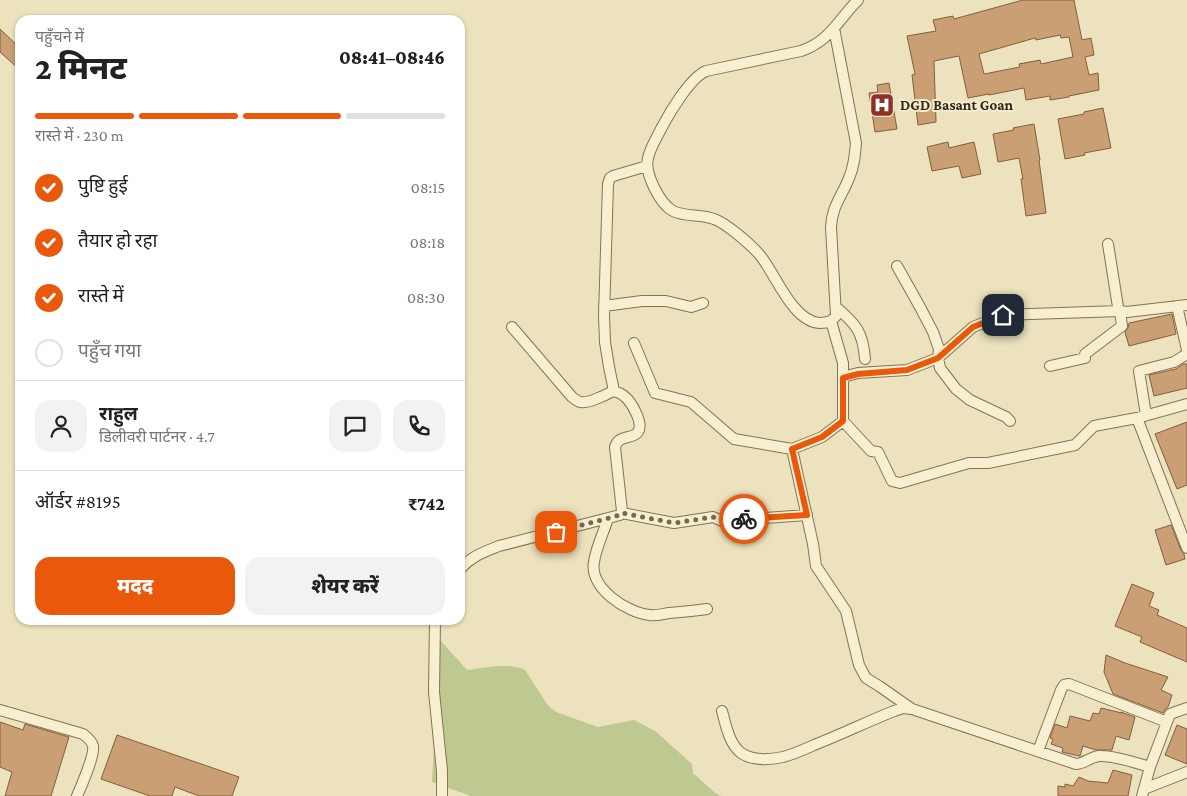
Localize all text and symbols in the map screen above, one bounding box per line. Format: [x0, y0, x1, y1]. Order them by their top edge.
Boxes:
text: पहुँचने में [35, 28, 84, 45]
text: 08:41–08:46 [339, 47, 445, 68]
text: 2 मिनट [35, 50, 127, 86]
hospital icon: DGD Basant Goan [869, 92, 895, 118]
place label: DGD Basant Goan [900, 97, 1014, 113]
text: रास्ते में · 230 m [35, 127, 124, 144]
icon: check [35, 174, 63, 202]
text: पुष्टि हुई [78, 175, 128, 196]
text: 08:15 [411, 179, 445, 196]
icon: check [35, 229, 63, 257]
text: तैयार हो रहा [78, 230, 157, 251]
text: 08:18 [410, 234, 445, 251]
icon: check [35, 284, 63, 312]
text: रास्ते में [78, 285, 124, 306]
text: 08:30 [407, 289, 445, 306]
pin [982, 294, 1024, 336]
icon: home [989, 301, 1017, 329]
text: पहुँच गया [78, 340, 141, 361]
button: person [35, 400, 87, 452]
button: chat [329, 400, 381, 452]
button: phone [393, 400, 445, 452]
text: राहुल [99, 403, 138, 424]
text: डिलीवरी पार्टनर · 4.7 [99, 428, 215, 445]
text: ऑर्डर #8195 [35, 491, 121, 512]
text: ₹742 [408, 493, 445, 514]
courier [719, 494, 769, 544]
icon: bike [730, 505, 758, 533]
pin [535, 511, 577, 553]
icon: bag [542, 518, 570, 546]
button: मदद [35, 557, 235, 615]
button: शेयर करें [245, 557, 445, 615]

